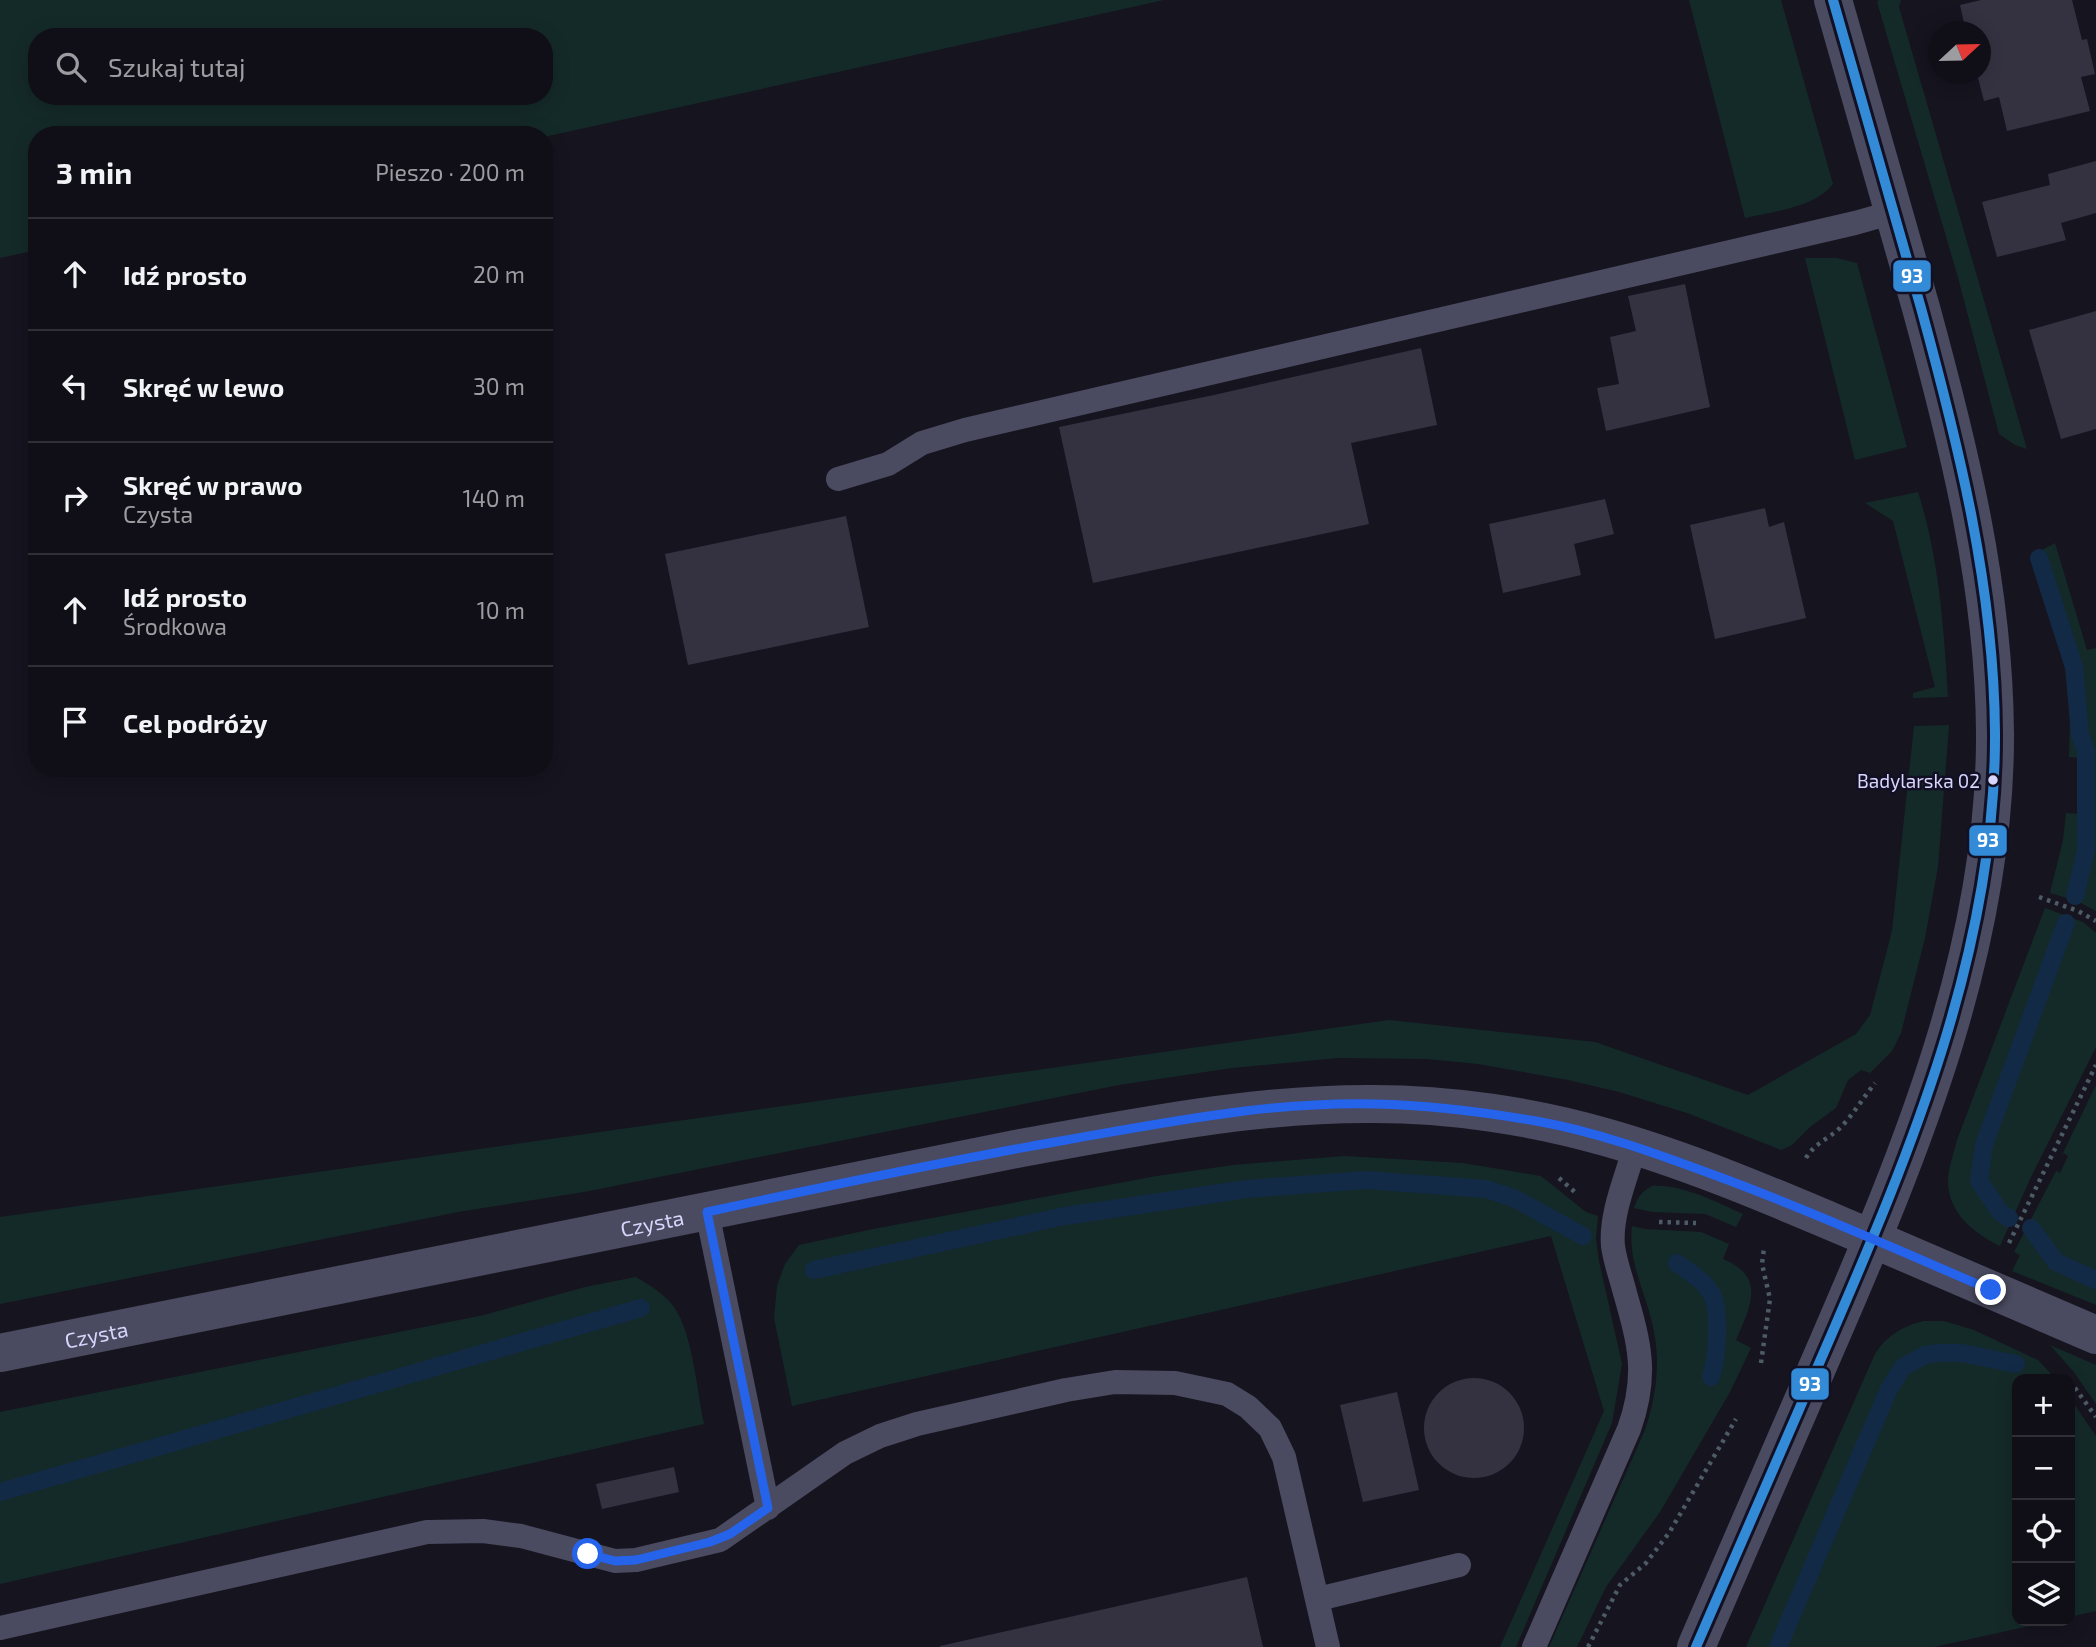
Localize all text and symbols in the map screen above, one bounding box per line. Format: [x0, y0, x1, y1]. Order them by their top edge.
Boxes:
north arrow [1928, 21, 1991, 84]
search box [28, 28, 553, 105]
icon: search [52, 48, 90, 86]
text: Szukaj tutaj [108, 51, 245, 82]
text: 3 min [56, 154, 132, 190]
text: Pieszo · 200 m [375, 158, 525, 186]
icon: ahead [56, 255, 94, 293]
text: Idź prosto [123, 259, 247, 290]
line badge: 93 [1892, 259, 1932, 293]
text: 20 m [473, 260, 525, 288]
text: 93 [1901, 264, 1923, 287]
icon: left [56, 367, 94, 405]
text: Skręć w lewo [123, 371, 284, 402]
text: 30 m [473, 372, 525, 400]
text: Skręć w prawo [123, 469, 303, 500]
icon: right [56, 479, 94, 517]
text: 140 m [463, 484, 525, 512]
text: Czysta [123, 500, 193, 528]
text: Idź prosto [123, 581, 247, 612]
icon: ahead [56, 591, 94, 629]
text: 10 m [477, 596, 525, 624]
text: Środkowa [123, 612, 227, 640]
icon: arrive [56, 703, 94, 741]
text: Cel podróży [123, 707, 268, 738]
place label: Badylarska 02 [1857, 769, 1980, 792]
marker: Badylarska 02 [1986, 773, 2000, 787]
line badge: 93 [1968, 824, 2008, 857]
text: 93 [1977, 828, 1999, 851]
street label: Czysta [618, 1204, 686, 1241]
route end [1975, 1274, 2006, 1305]
street label: Czysta [62, 1315, 130, 1352]
line badge: 93 [1790, 1367, 1830, 1401]
text: 93 [1799, 1372, 1821, 1395]
map controls [2012, 1374, 2075, 1626]
button: + [2012, 1374, 2075, 1437]
button: − [2012, 1437, 2075, 1500]
button: locate [2012, 1500, 2075, 1563]
route start [572, 1538, 603, 1569]
button: layers [2012, 1563, 2075, 1626]

